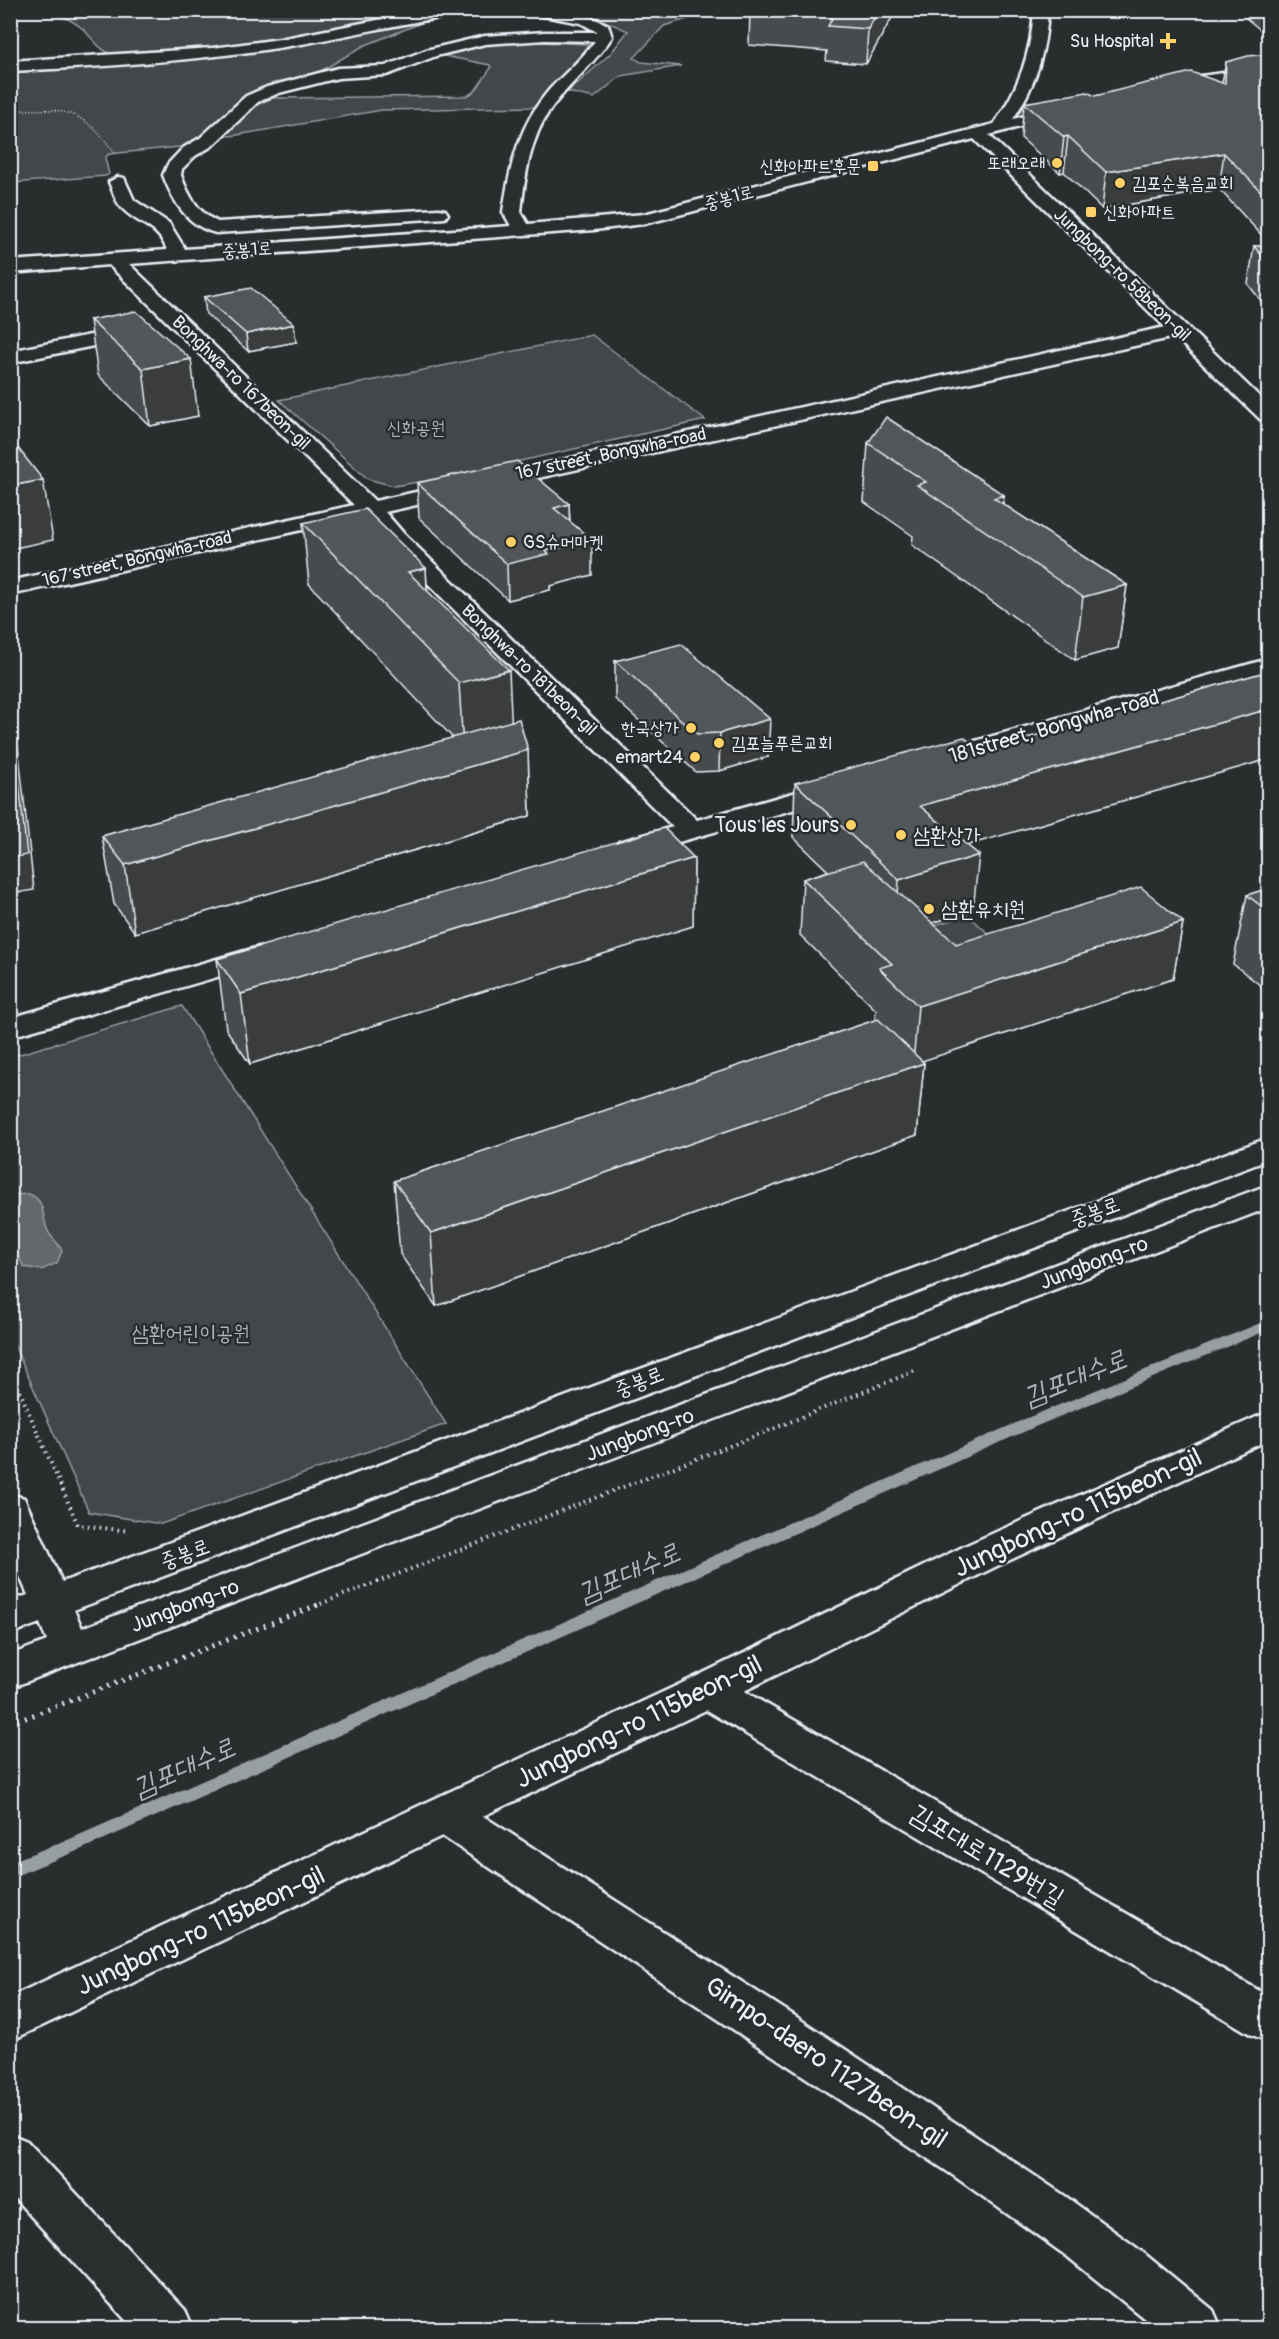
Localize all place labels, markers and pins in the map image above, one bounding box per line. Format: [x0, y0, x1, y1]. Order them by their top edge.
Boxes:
place label: Su Hospital [1070, 30, 1154, 53]
marker: Su Hospital [1159, 32, 1177, 50]
place label: 또래오래 [987, 152, 1045, 175]
place label: 신화아파트후문 [760, 155, 861, 178]
marker: 또래오래 [1050, 156, 1064, 170]
marker: 신화아파트후문 [866, 159, 880, 173]
place label: 김포순복음교회 [1132, 172, 1233, 195]
marker: 김포순복음교회 [1113, 176, 1127, 190]
place label: 신화아파트 [1103, 201, 1175, 224]
marker: 신화아파트 [1084, 205, 1098, 219]
place label: GS슈머마켓 [523, 531, 603, 554]
marker: GS슈머마켓 [504, 535, 518, 549]
place label: 한국상가 [621, 717, 680, 740]
marker: 한국상가 [684, 721, 698, 735]
place label: 김포늘푸른교회 [731, 732, 832, 755]
marker: 김포늘푸른교회 [712, 736, 726, 750]
place label: emart24 [616, 746, 684, 769]
marker: emart24 [688, 750, 702, 764]
place label: Tous les Jours [714, 812, 840, 839]
marker: Tous les Jours [844, 818, 858, 832]
place label: 삼환상가 [913, 822, 981, 849]
marker: 삼환상가 [894, 828, 908, 842]
place label: 삼환유치원 [941, 896, 1026, 923]
marker: 삼환유치원 [922, 902, 936, 916]

